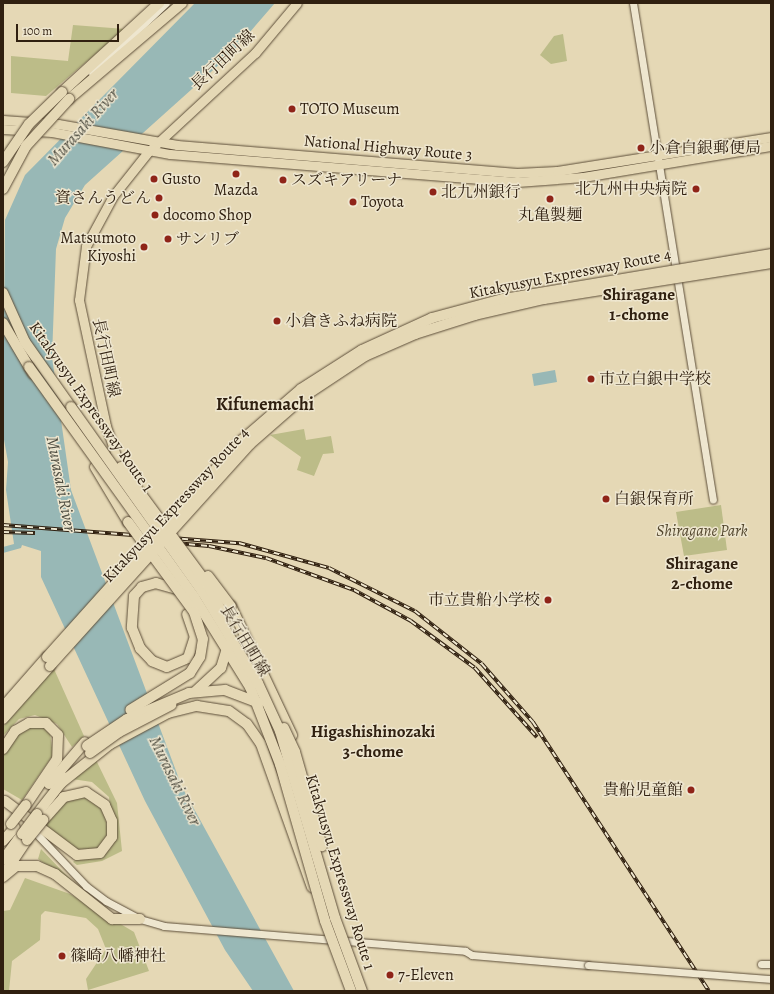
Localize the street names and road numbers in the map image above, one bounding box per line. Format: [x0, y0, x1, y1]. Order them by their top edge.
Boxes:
street label: 長行田町線 [187, 26, 259, 94]
street label: National Highway Route 3 [303, 131, 473, 165]
street label: Kitakyusyu Expressway Route 4 [467, 245, 673, 303]
street label: 長行田町線 [88, 317, 124, 399]
street label: Kitakyusyu Expressway Route 1 [25, 318, 157, 496]
street label: Kitakyusyu Expressway Route 4 [99, 423, 253, 587]
street label: 長行田町線 [216, 602, 274, 680]
street label: Kitakyusyu Expressway Route 1 [301, 772, 379, 972]

